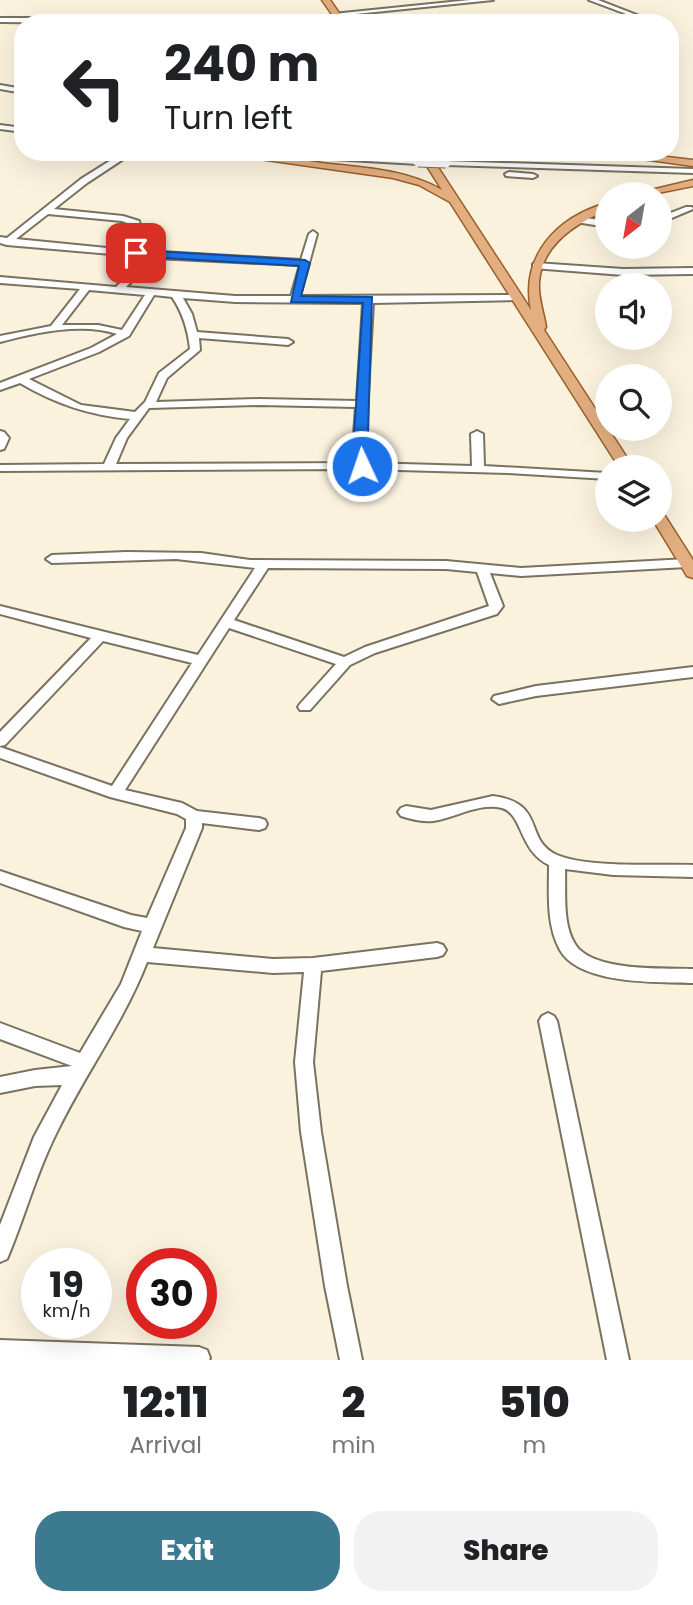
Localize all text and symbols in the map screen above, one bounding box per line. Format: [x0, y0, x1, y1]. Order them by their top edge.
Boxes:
text: 240 m [164, 30, 319, 98]
icon: left [49, 42, 140, 133]
text: Turn left [164, 95, 293, 140]
north arrow [595, 182, 672, 259]
map controls [595, 182, 672, 532]
pin [106, 223, 166, 283]
icon: arrive [117, 234, 155, 272]
button: sound [595, 273, 672, 350]
button: search [595, 364, 672, 441]
position arrow [325, 429, 399, 503]
button: layers [595, 455, 672, 532]
speed limit sign: 30 [126, 1248, 217, 1339]
text: 19 [49, 1260, 84, 1309]
text: km/h [43, 1298, 90, 1323]
text: 12:11 [123, 1373, 208, 1432]
text: 2 [342, 1373, 365, 1432]
text: 510 [499, 1373, 570, 1432]
text: Arrival [130, 1429, 202, 1461]
text: min [331, 1429, 376, 1461]
text: m [522, 1429, 546, 1461]
button: Exit [35, 1511, 340, 1591]
button: Share [354, 1511, 658, 1591]

